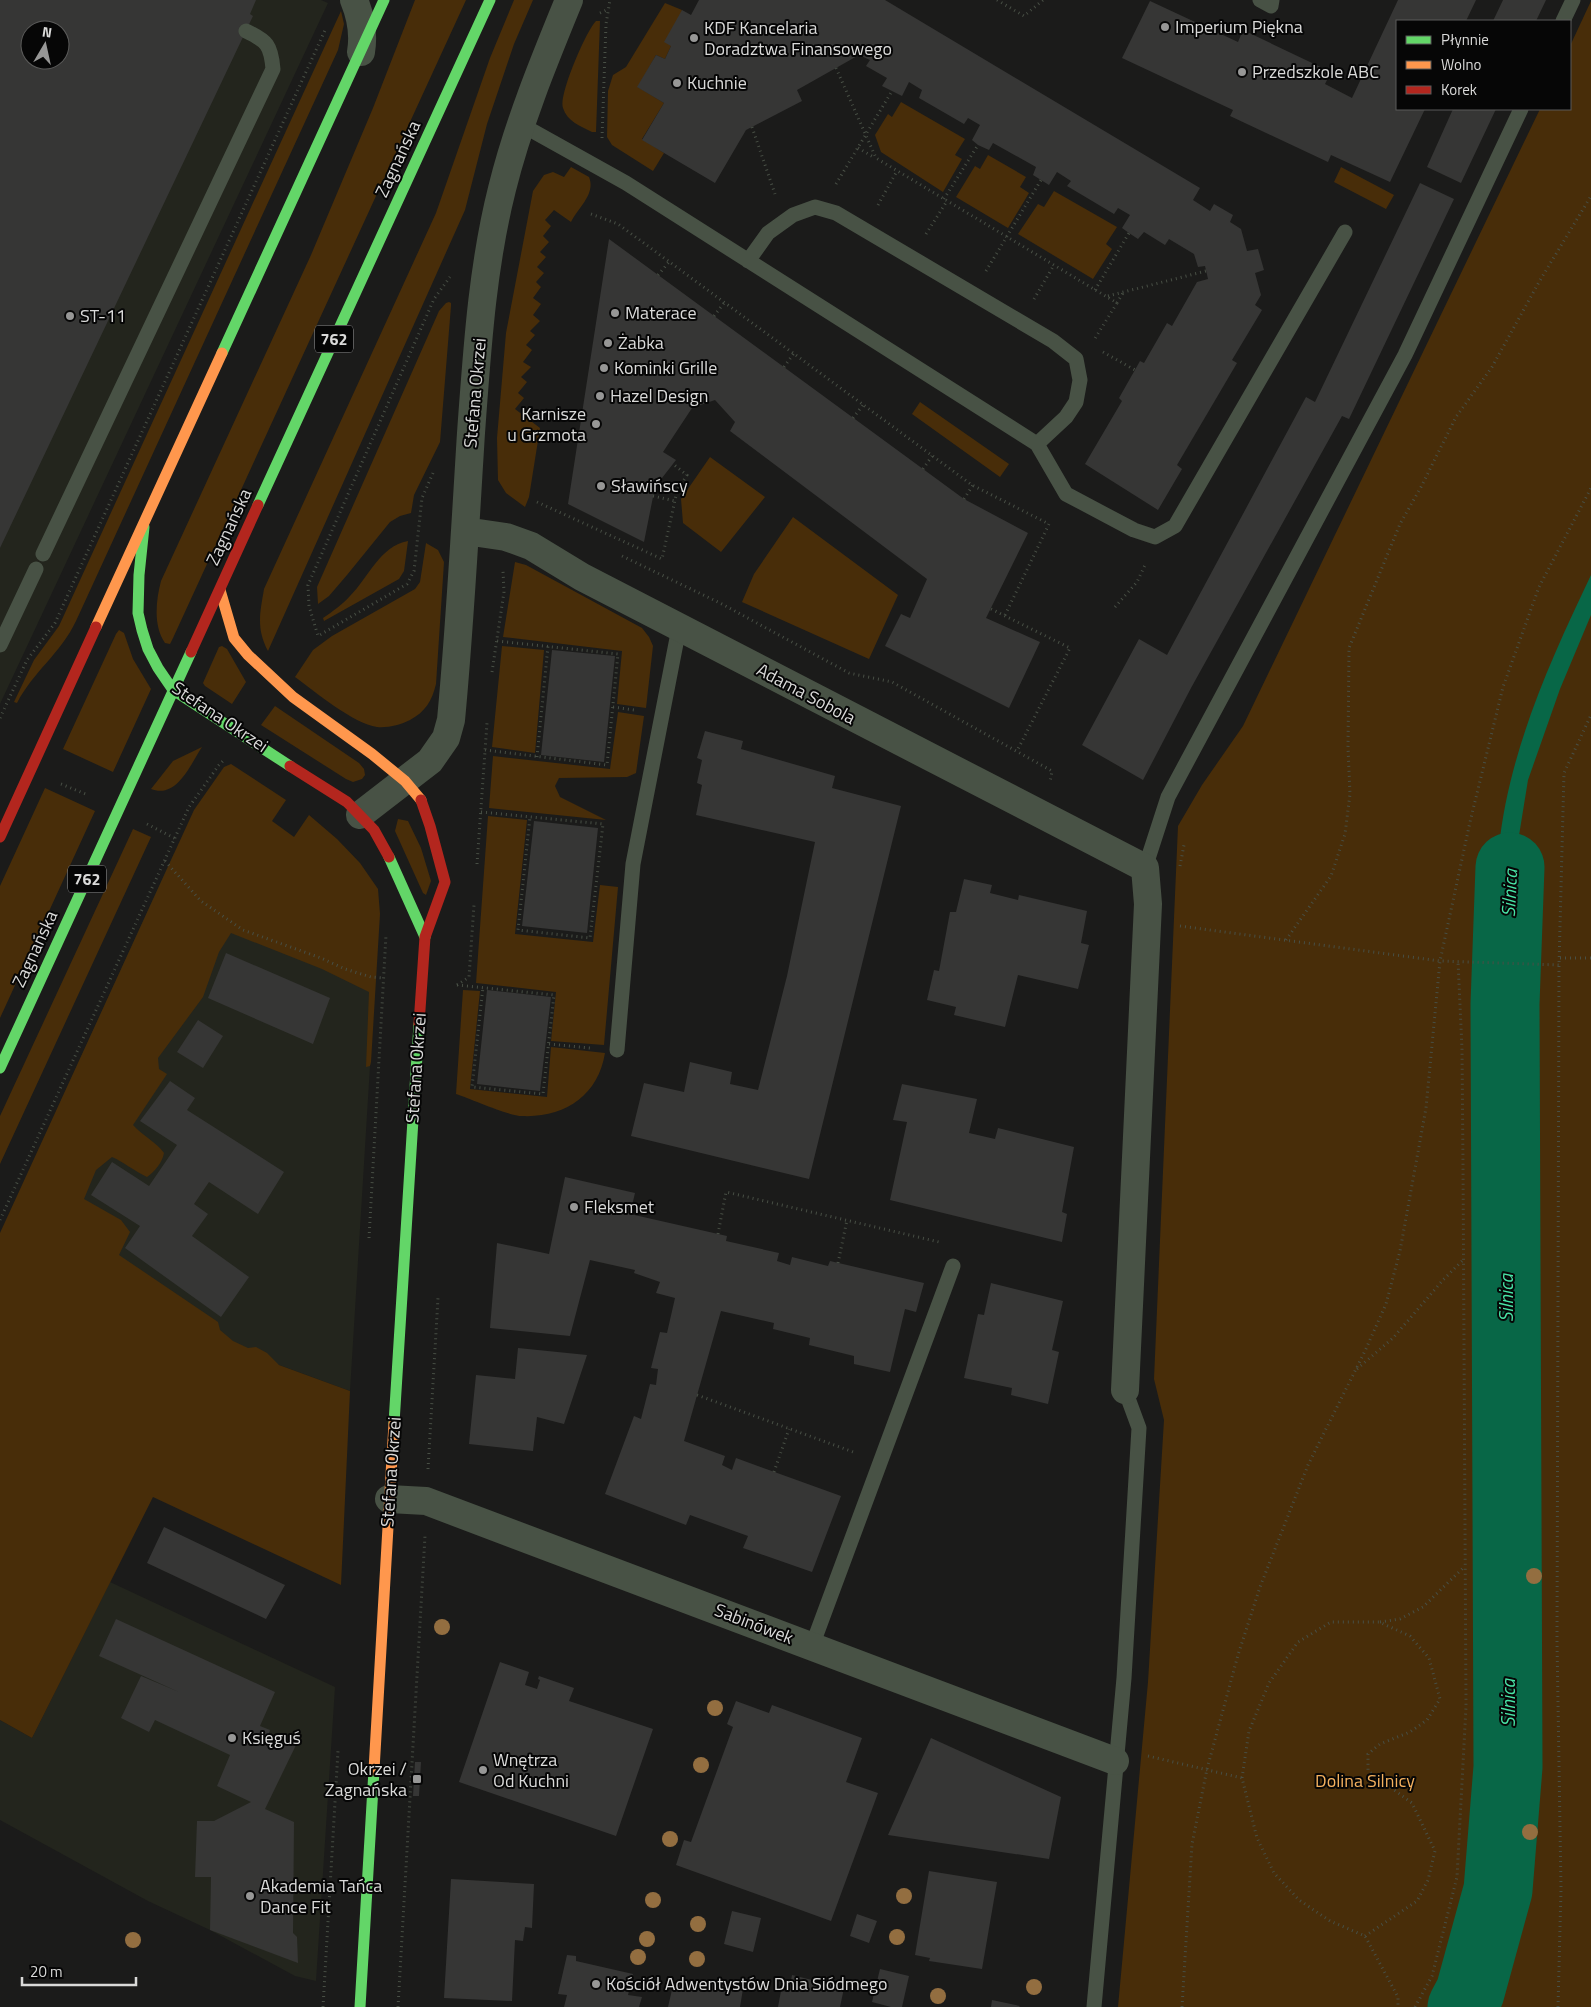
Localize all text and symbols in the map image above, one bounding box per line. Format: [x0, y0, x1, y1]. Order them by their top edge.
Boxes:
place label: Imperium Piękna [1175, 13, 1303, 40]
place label: KDF Kancelaria Doradztwa Finansowego [704, 14, 892, 62]
north arrow [20, 20, 70, 70]
legend [1396, 20, 1571, 110]
text: N [41, 21, 54, 43]
marker: Imperium Piękna [1159, 21, 1171, 33]
text: Płynnie [1441, 28, 1489, 51]
marker: KDF Kancelaria Doradztwa Finansowego [688, 32, 700, 44]
text: Wolno [1441, 53, 1481, 76]
place label: Przedszkole ABC [1252, 58, 1379, 85]
marker: Przedszkole ABC [1236, 66, 1248, 78]
place label: Kuchnie [687, 69, 747, 96]
marker: Kuchnie [671, 77, 683, 89]
text: Korek [1441, 78, 1477, 101]
street label: Zagnańska [368, 116, 427, 202]
place label: Materace [625, 299, 697, 326]
place label: ST-11 [80, 302, 126, 329]
marker: Materace [609, 307, 621, 319]
marker: ST-11 [64, 310, 76, 322]
road number: 762 [315, 326, 353, 352]
place label: Żabka [618, 329, 664, 356]
street label: Stefana Okrzei [456, 337, 493, 449]
marker: Żabka [602, 337, 614, 349]
place label: Kominki Grille [614, 354, 717, 381]
marker: Kominki Grille [598, 362, 610, 374]
place label: Hazel Design [610, 382, 708, 409]
marker: Hazel Design [594, 390, 606, 402]
place label: Karnisze u Grzmota [507, 400, 586, 448]
marker: Karnisze u Grzmota [590, 418, 602, 430]
place label: Sławińscy [611, 472, 688, 499]
marker: Sławińscy [595, 480, 607, 492]
street label: Zagnańska [199, 484, 258, 570]
street label: Adama Sobola [752, 656, 861, 731]
street label: Stefana Okrzei [167, 674, 274, 759]
road number: 762 [68, 866, 106, 892]
water label: Silnica [1493, 867, 1524, 918]
street label: Zagnańska [5, 906, 64, 992]
street label: Stefana Okrzei [398, 1012, 433, 1124]
place label: Fleksmet [584, 1193, 655, 1220]
marker: Fleksmet [568, 1201, 580, 1213]
water label: Silnica [1491, 1273, 1520, 1322]
street label: Stefana Okrzei [373, 1416, 408, 1528]
street label: Sabinówek [711, 1596, 798, 1651]
water label: Silnica [1493, 1678, 1522, 1727]
place label: Księguś [242, 1724, 301, 1751]
marker: Księguś [226, 1732, 238, 1744]
place label: Wnętrza Od Kuchni [493, 1746, 569, 1794]
place label: Okrzei / Zagnańska [325, 1755, 407, 1803]
marker: Wnętrza Od Kuchni [477, 1764, 489, 1776]
park label: Dolina Silnicy [1315, 1767, 1415, 1794]
marker: Okrzei / Zagnańska [411, 1773, 423, 1785]
place label: Akademia Tańca Dance Fit [260, 1872, 382, 1920]
marker: Akademia Tańca Dance Fit [244, 1890, 256, 1902]
scale bar [22, 1954, 136, 1986]
text: 20 m [30, 1960, 63, 1983]
place label: Kościół Adwentystów Dnia Siódmego [606, 1970, 888, 1997]
marker: Kościół Adwentystów Dnia Siódmego [590, 1978, 602, 1990]

